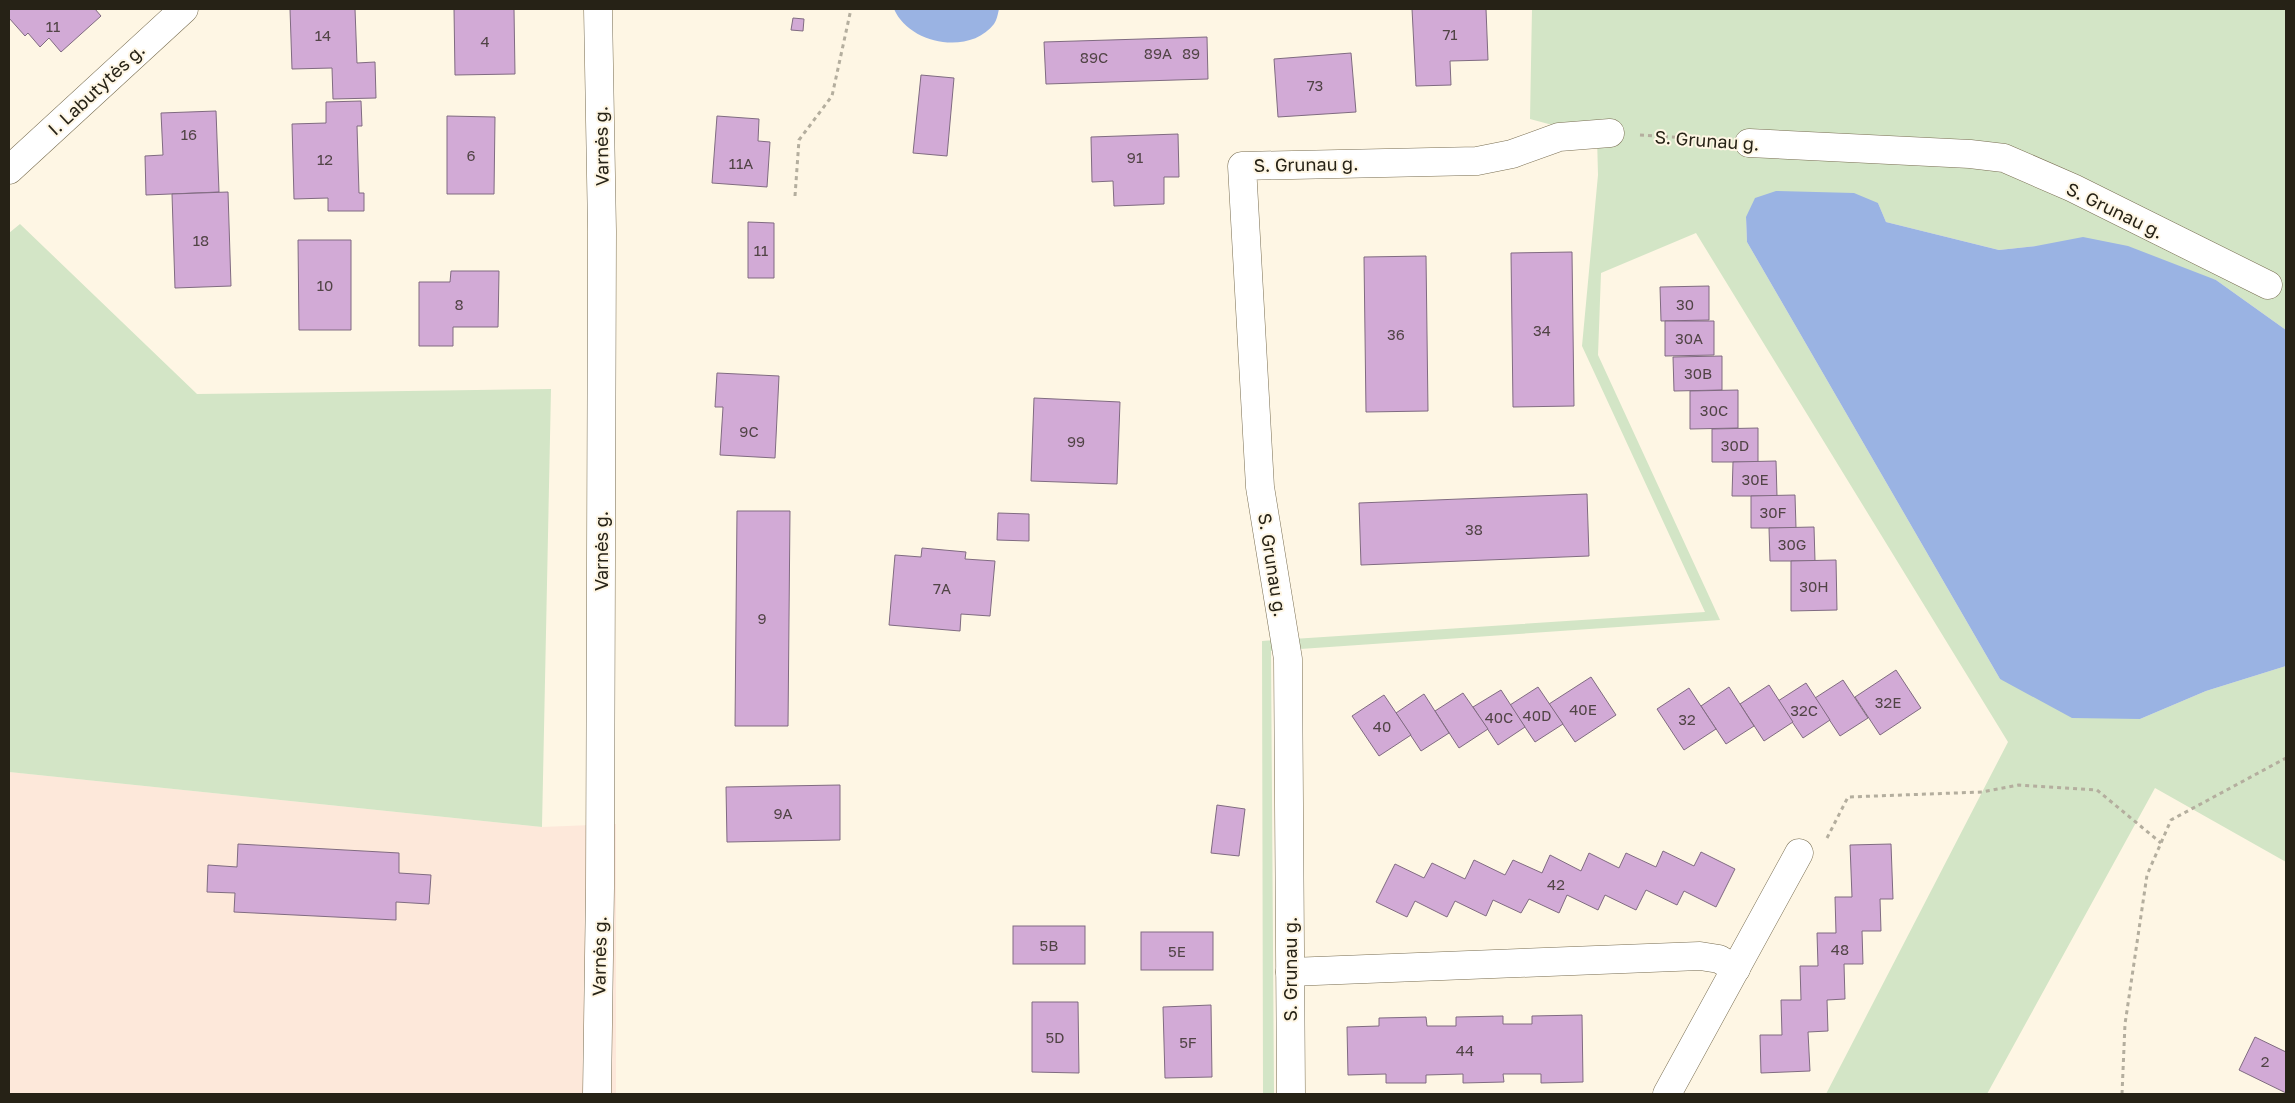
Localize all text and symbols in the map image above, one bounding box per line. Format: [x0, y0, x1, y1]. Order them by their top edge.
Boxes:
house number: 11 [46, 17, 60, 35]
house number: 71 [1442, 25, 1458, 43]
house number: 14 [315, 26, 331, 44]
house number: 4 [480, 32, 490, 50]
street label: I. Labutytės g. [43, 39, 149, 139]
house number: 89A [1144, 44, 1172, 62]
house number: 89 [1182, 44, 1200, 62]
house number: 89C [1080, 48, 1108, 66]
house number: 73 [1307, 76, 1323, 94]
street label: Varnės g. [589, 106, 613, 186]
house number: 16 [181, 125, 197, 143]
street label: S. Grunau g. [1654, 125, 1760, 155]
house number: 6 [466, 146, 476, 164]
house number: 91 [1127, 148, 1143, 166]
house number: 12 [317, 150, 333, 168]
street label: S. Grunau g. [1253, 152, 1359, 176]
house number: 11A [729, 154, 753, 172]
street label: S. Grunau g. [2063, 177, 2167, 243]
house number: 18 [193, 231, 209, 249]
house number: 11 [754, 241, 768, 259]
house number: 10 [317, 276, 333, 294]
house number: 8 [454, 295, 464, 313]
house number: 30 [1676, 295, 1694, 313]
house number: 34 [1533, 321, 1551, 339]
house number: 36 [1387, 325, 1405, 343]
house number: 30A [1675, 329, 1703, 347]
house number: 30B [1684, 364, 1712, 382]
house number: 30C [1700, 401, 1728, 419]
house number: 9C [739, 422, 759, 440]
house number: 99 [1067, 432, 1085, 450]
house number: 30D [1721, 436, 1749, 454]
house number: 30E [1741, 470, 1769, 488]
house number: 30F [1759, 503, 1787, 521]
street label: Varnės g. [590, 511, 612, 591]
street label: S. Grunau g. [1254, 511, 1292, 619]
house number: 38 [1465, 520, 1483, 538]
house number: 30G [1778, 535, 1806, 553]
house number: 30H [1799, 577, 1829, 595]
house number: 7A [933, 579, 951, 597]
house number: 9 [757, 609, 767, 627]
house number: 32E [1875, 693, 1901, 711]
house number: 40E [1569, 700, 1597, 718]
house number: 32C [1790, 701, 1818, 719]
house number: 40D [1523, 706, 1551, 724]
house number: 40C [1485, 708, 1513, 726]
house number: 32 [1678, 710, 1696, 728]
house number: 40 [1373, 717, 1391, 735]
house number: 9A [773, 804, 793, 822]
house number: 42 [1547, 875, 1565, 893]
street label: Varnės g. [587, 916, 611, 996]
street label: S. Grunau g. [1279, 917, 1301, 1021]
house number: 5B [1040, 936, 1058, 954]
house number: 48 [1831, 940, 1849, 958]
house number: 5E [1168, 942, 1186, 960]
house number: 5D [1045, 1028, 1065, 1046]
house number: 5F [1179, 1033, 1197, 1051]
house number: 44 [1456, 1041, 1474, 1059]
house number: 2 [2261, 1052, 2269, 1070]

